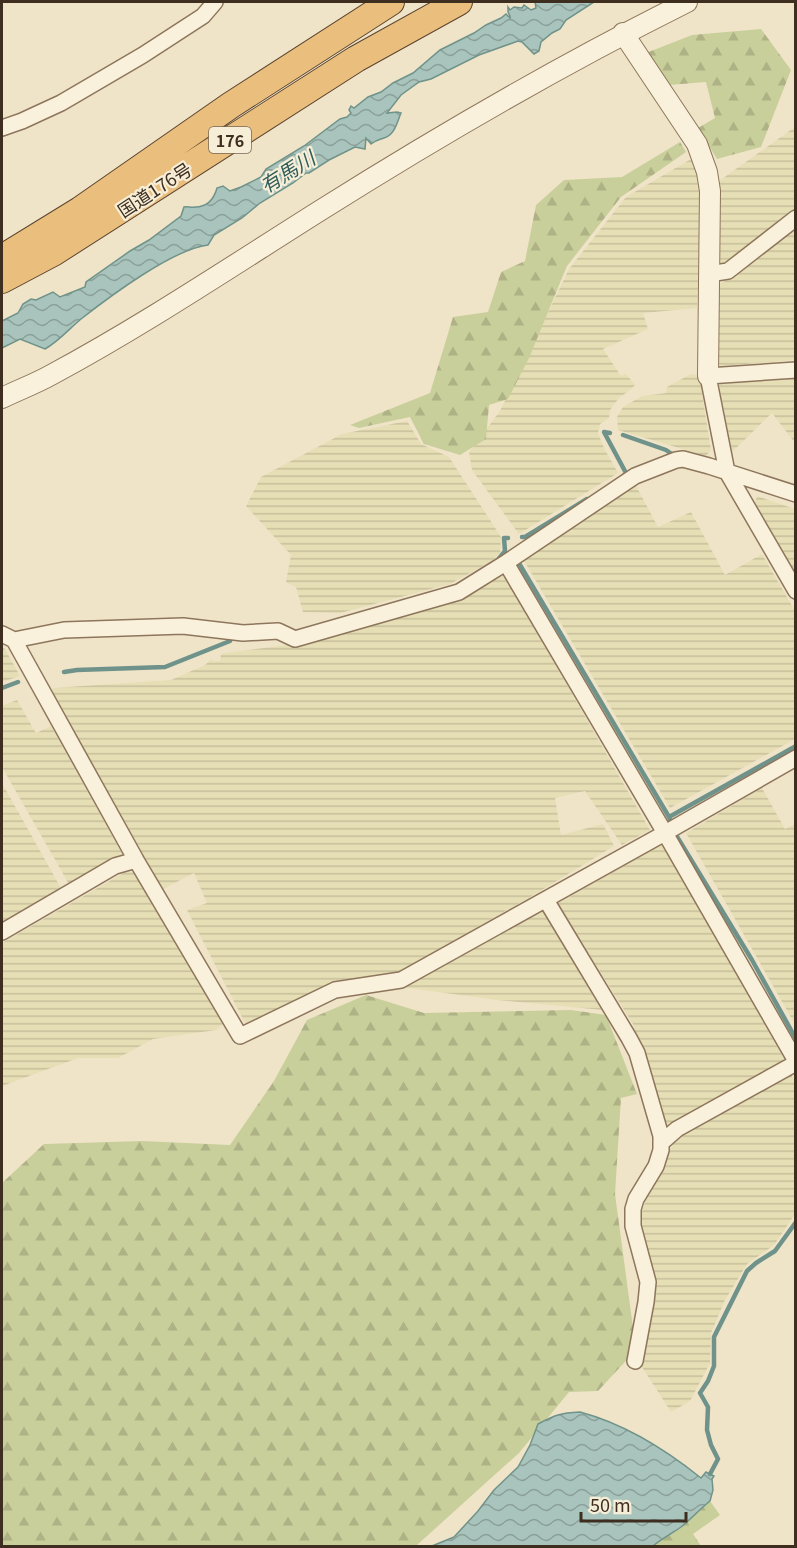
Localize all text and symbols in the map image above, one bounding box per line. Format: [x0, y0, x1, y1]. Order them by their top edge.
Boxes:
road number: 176 [209, 127, 251, 153]
water label: 有馬川 [254, 142, 322, 199]
street label: 国道176号 [112, 155, 196, 223]
scale bar [581, 1485, 686, 1523]
text: 50 m [590, 1491, 631, 1517]

